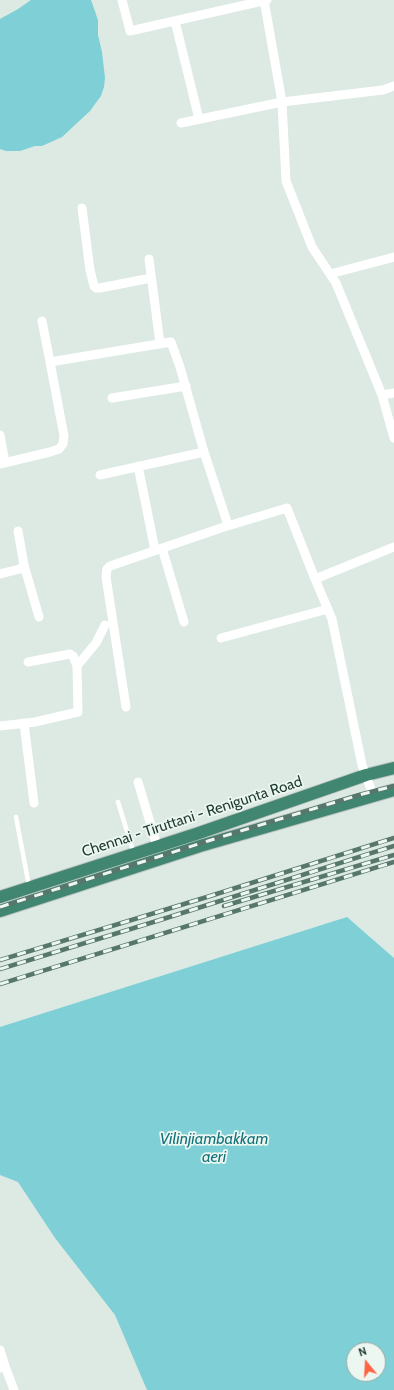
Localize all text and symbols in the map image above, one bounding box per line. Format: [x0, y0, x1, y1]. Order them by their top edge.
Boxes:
street label: Chennai - Tiruttani - Renigunta Road [80, 773, 304, 861]
water label: Vilinjiambakkam aeri [160, 1129, 268, 1167]
north arrow [346, 1342, 386, 1382]
text: N [357, 1344, 368, 1359]

